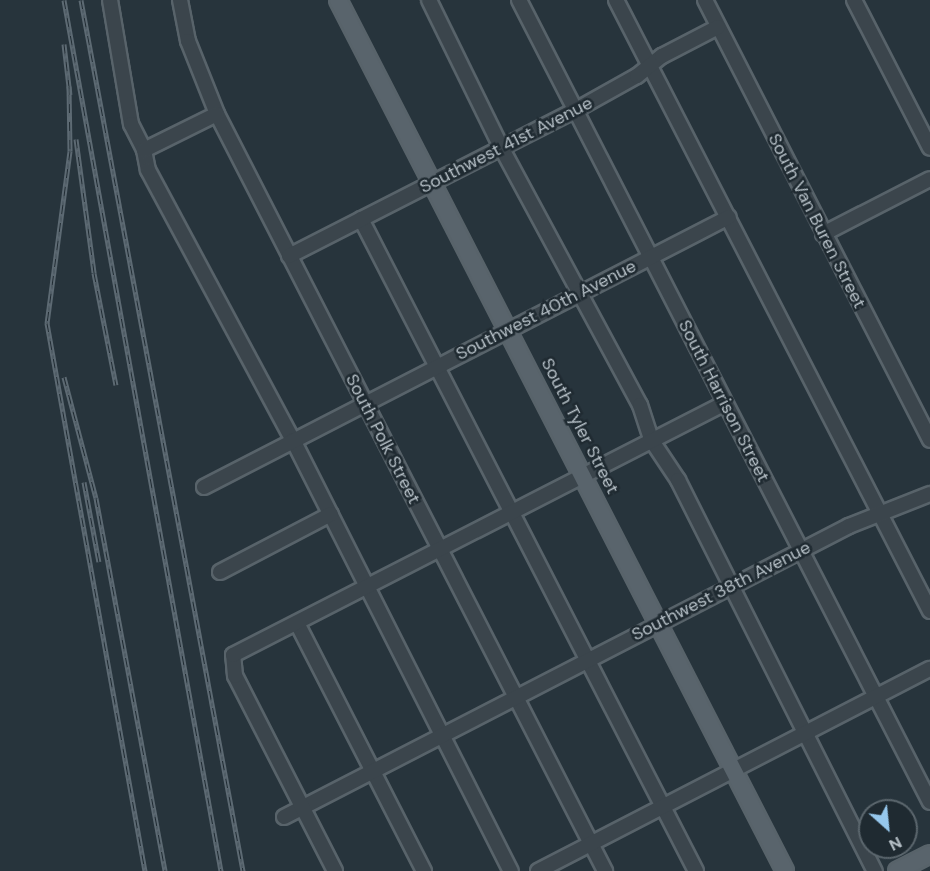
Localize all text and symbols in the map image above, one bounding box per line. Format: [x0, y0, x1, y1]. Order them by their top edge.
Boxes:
street label: Southwest 41st Avenue [416, 92, 596, 198]
street label: South Van Buren Street [763, 130, 871, 312]
street label: Southwest 40th Avenue [452, 255, 640, 365]
street label: South Harrison Street [674, 316, 774, 486]
street label: South Tyler Street [536, 354, 624, 498]
street label: South Polk Street [341, 370, 425, 508]
street label: Southwest 38th Avenue [628, 536, 814, 646]
north arrow [858, 799, 918, 859]
text: N [886, 832, 905, 856]

